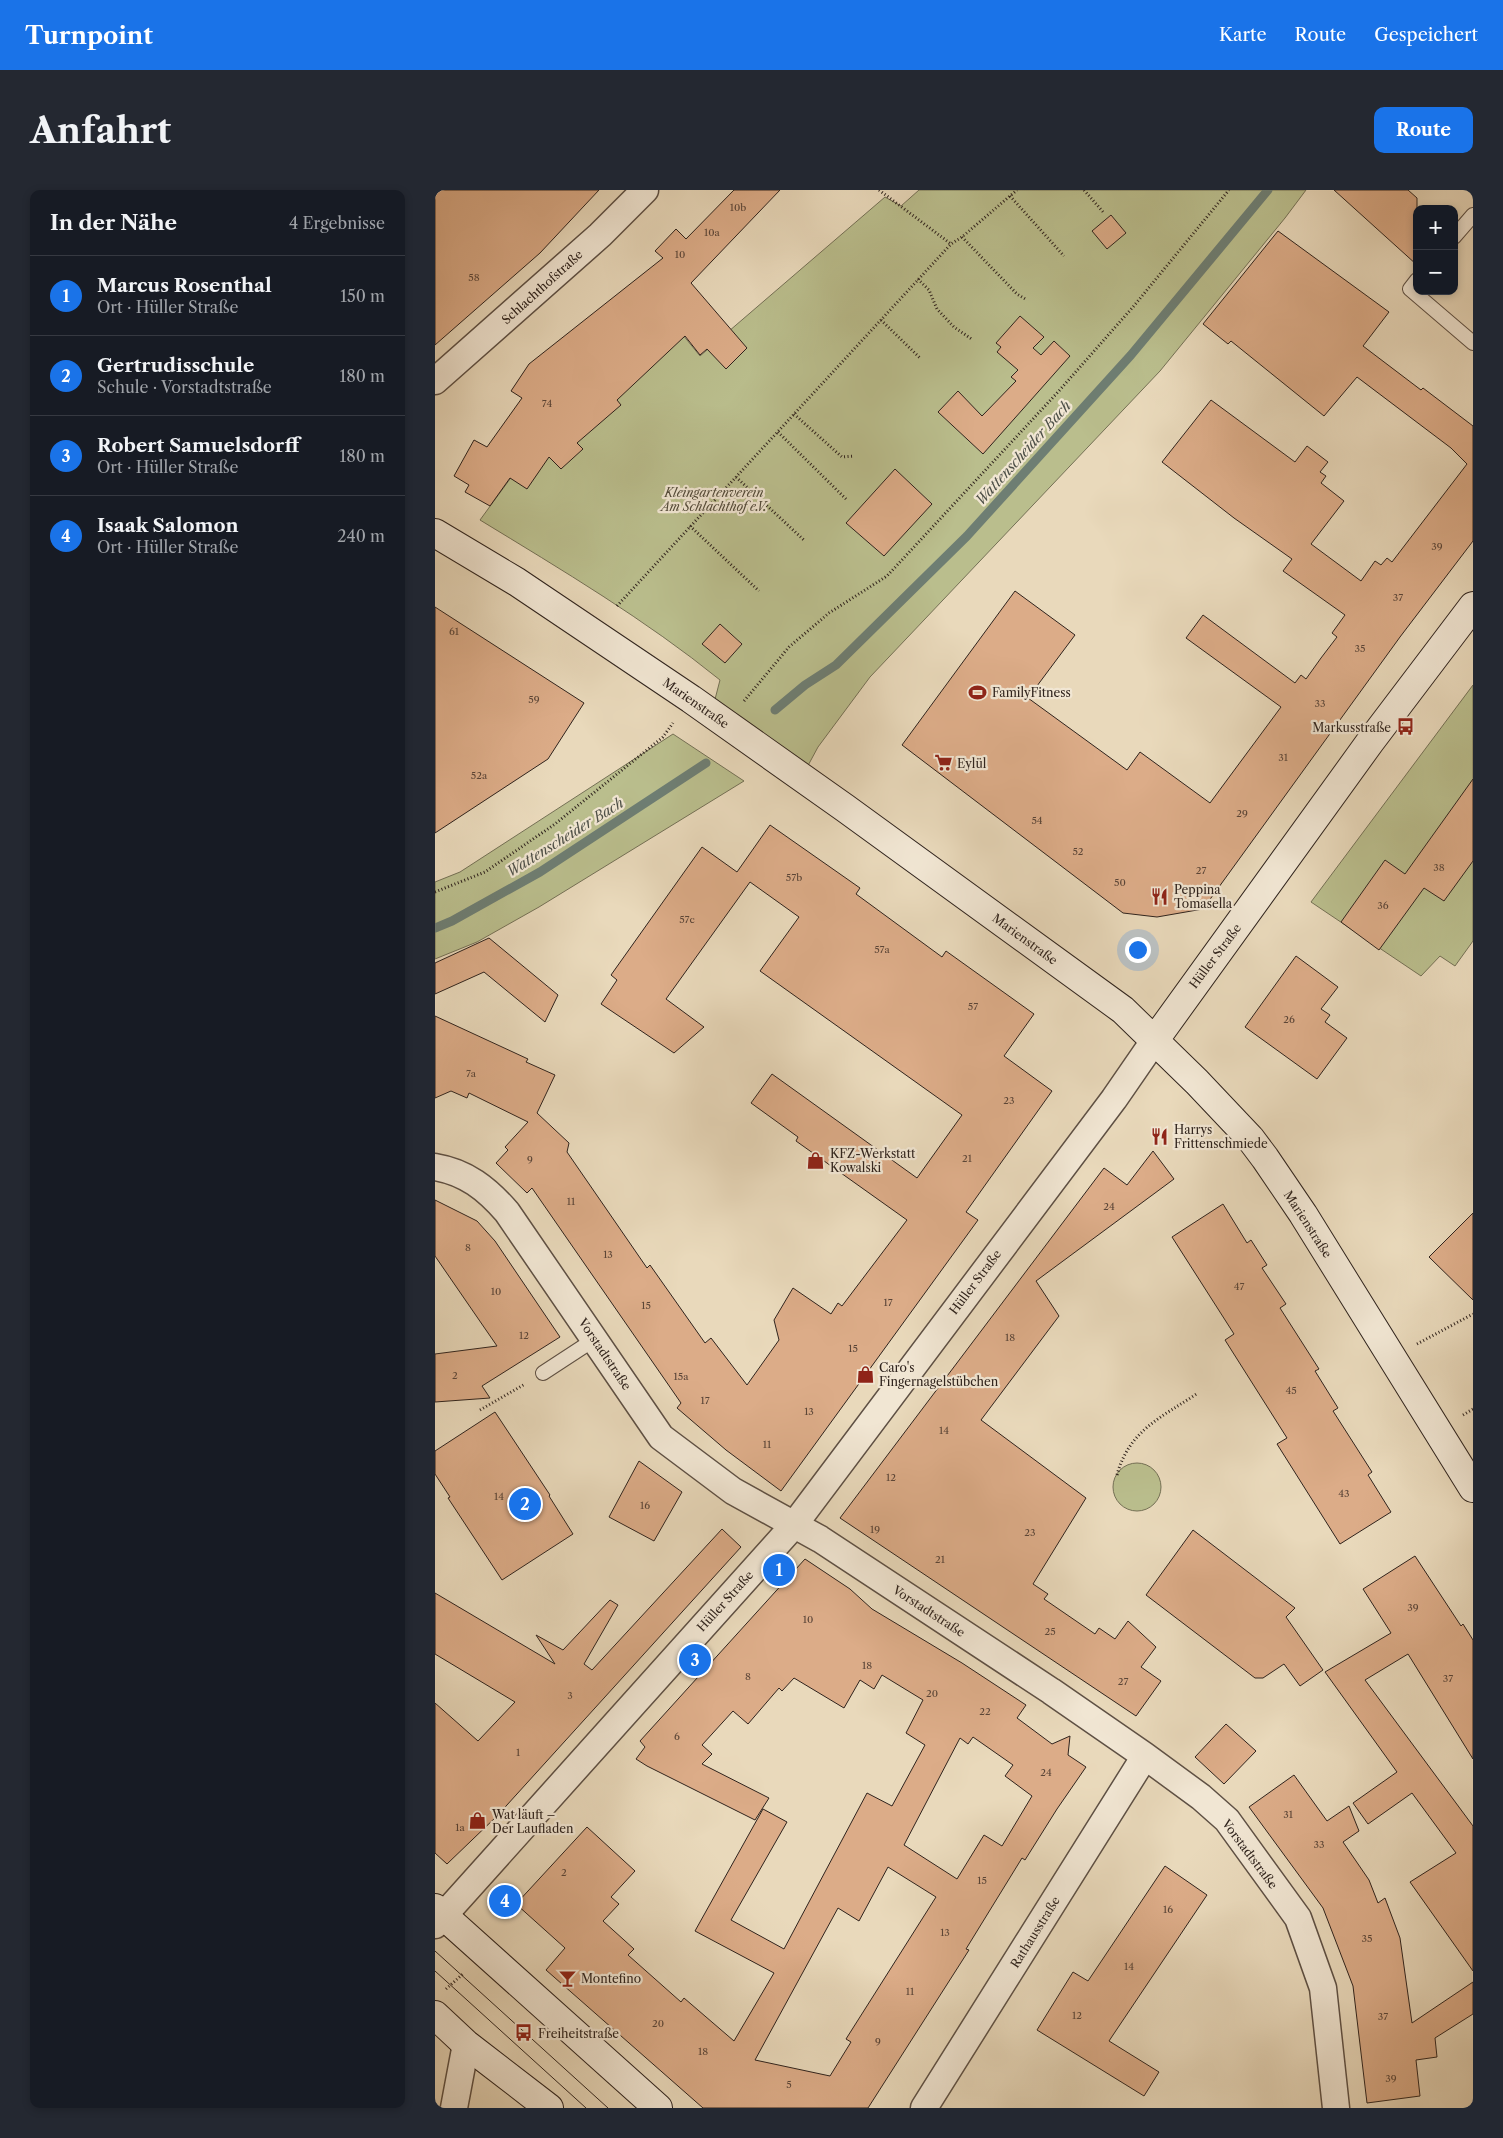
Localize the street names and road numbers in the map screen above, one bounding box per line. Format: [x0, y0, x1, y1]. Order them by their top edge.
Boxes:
street label: Schlachthofstraße [498, 246, 586, 327]
street label: Marienstraße [660, 675, 732, 731]
street label: Marienstraße [989, 910, 1061, 968]
street label: Hüller Straße [1186, 921, 1244, 991]
street label: Marienstraße [1281, 1188, 1335, 1261]
street label: Hüller Straße [946, 1247, 1004, 1317]
street label: Vorstadtstraße [575, 1315, 635, 1393]
street label: Hüller Straße [694, 1567, 757, 1635]
street label: Vorstadtstraße [889, 1582, 968, 1640]
street label: Vorstadtstraße [1218, 1816, 1281, 1892]
street label: Rathausstraße [1007, 1893, 1063, 1971]

